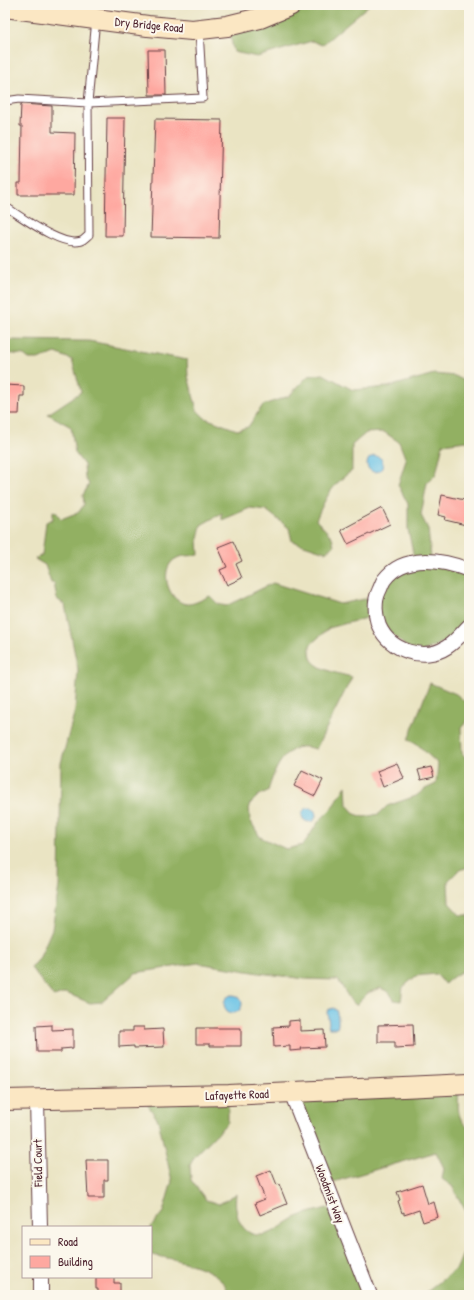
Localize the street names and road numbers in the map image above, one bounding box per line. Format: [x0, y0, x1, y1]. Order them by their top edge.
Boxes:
street label: Dry Bridge Road [114, 12, 184, 37]
street label: Lafayette Road [205, 1085, 269, 1104]
street label: Field Court [29, 1138, 46, 1188]
street label: Woodmist Way [312, 1162, 349, 1225]

